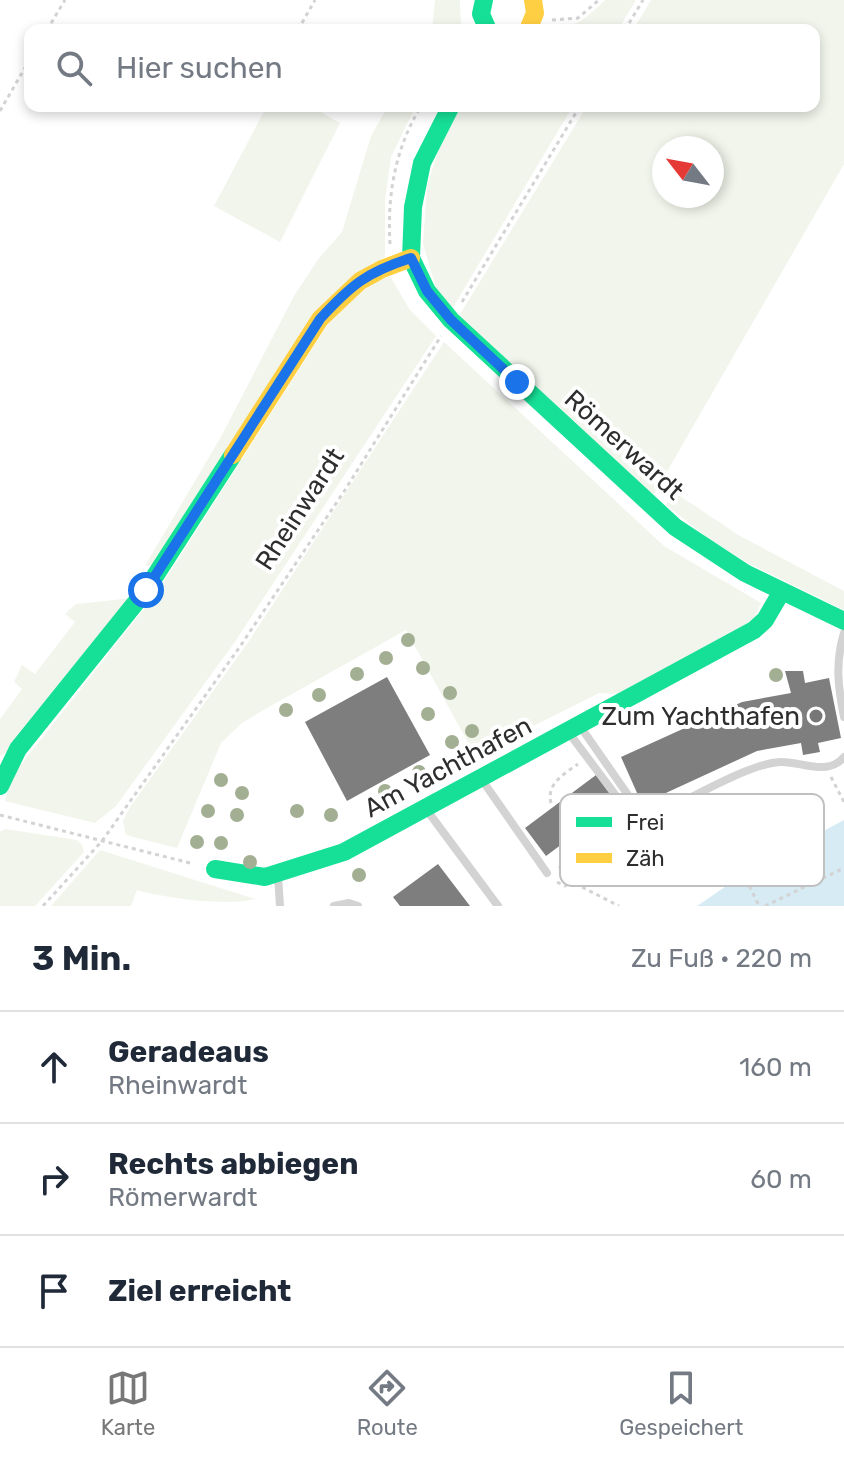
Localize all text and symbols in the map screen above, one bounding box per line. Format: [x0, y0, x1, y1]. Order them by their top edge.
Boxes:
search box [24, 24, 820, 112]
icon: search [52, 46, 96, 90]
text: Hier suchen [116, 50, 283, 86]
north arrow [652, 136, 724, 208]
route end [499, 364, 535, 400]
street label: Römerwardt [558, 383, 690, 507]
street label: Rheinwardt [249, 442, 351, 576]
route start [128, 572, 164, 608]
place label: Zum Yachthafen [602, 701, 800, 732]
marker: Zum Yachthafen [807, 707, 825, 725]
street label: Am Yachthafen [359, 710, 537, 824]
legend [560, 794, 824, 886]
text: Frei [626, 809, 664, 836]
text: Zäh [626, 845, 665, 872]
text: 3 Min. [32, 938, 131, 979]
text: Zu Fuß · 220 m [631, 943, 812, 974]
text: Geradeaus [108, 1034, 269, 1070]
icon: ahead [32, 1045, 76, 1089]
text: 160 m [739, 1052, 812, 1083]
text: Rheinwardt [108, 1070, 247, 1101]
text: Rechts abbiegen [108, 1146, 358, 1182]
icon: right [32, 1157, 76, 1201]
text: 60 m [750, 1164, 812, 1195]
text: Römerwardt [108, 1182, 257, 1213]
icon: arrive [32, 1269, 76, 1313]
text: Ziel erreicht [108, 1273, 291, 1309]
tab: Karte [101, 1366, 155, 1441]
tab: Route [357, 1366, 418, 1441]
tab: Gespeichert [619, 1366, 743, 1441]

